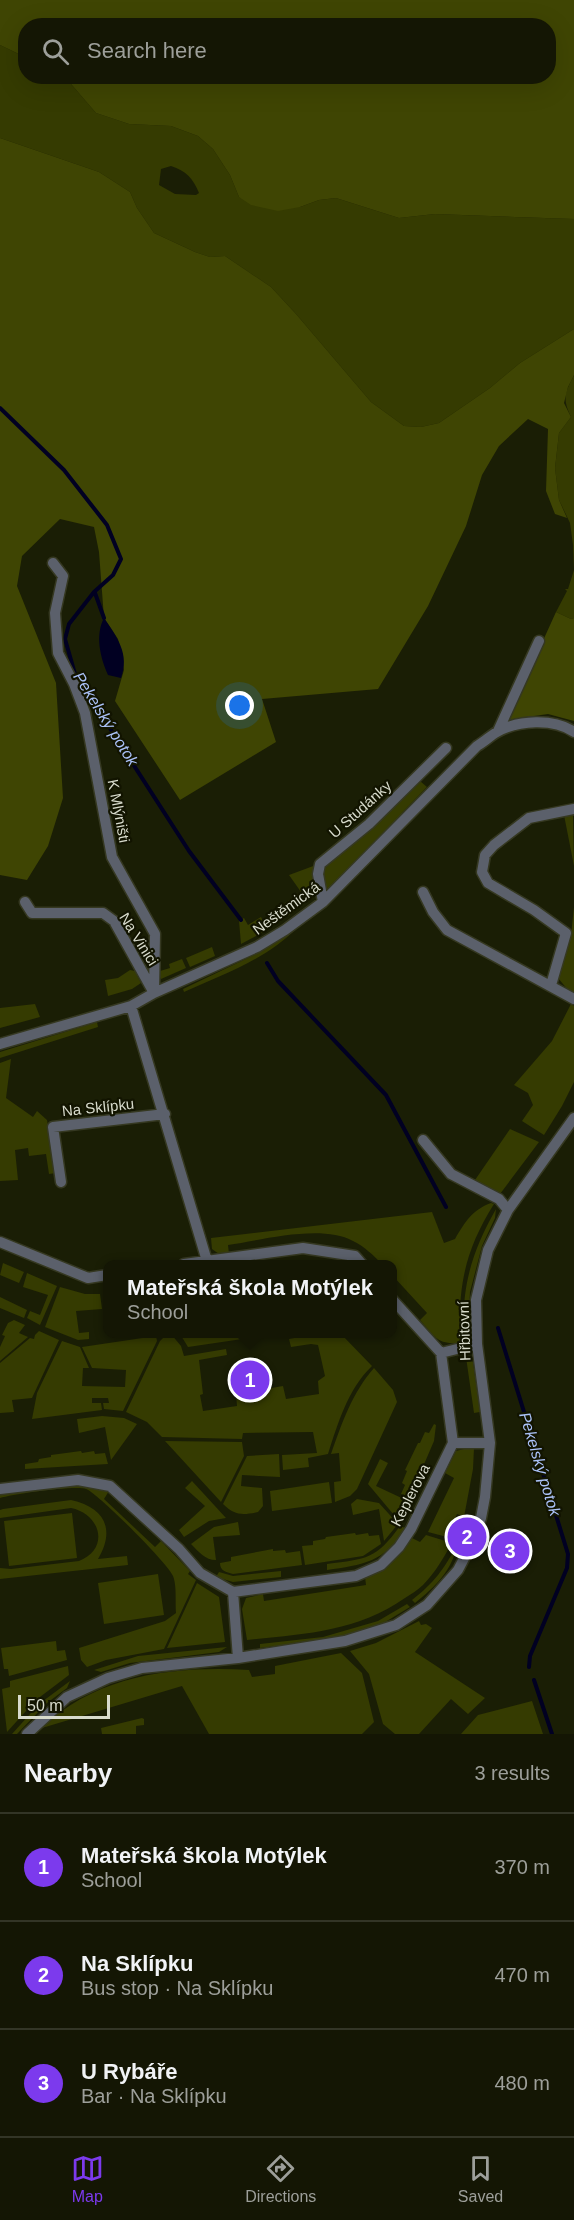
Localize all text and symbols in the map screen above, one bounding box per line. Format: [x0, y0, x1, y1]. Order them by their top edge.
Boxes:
search box [18, 18, 556, 84]
icon: search [39, 35, 72, 68]
text: Search here [87, 38, 207, 63]
water label: Pekelský potok [70, 669, 142, 770]
your location [225, 691, 254, 720]
street label: U Studánky [325, 776, 395, 841]
street label: K Mlýništi [105, 778, 133, 844]
street label: Neštěmická [249, 878, 323, 938]
street label: Na Vinici [116, 910, 162, 968]
street label: Na Sklípku [61, 1095, 135, 1119]
popup [103, 1260, 397, 1338]
text: Mateřská škola Motýlek [127, 1275, 373, 1300]
street label: Hřbitovní [454, 1300, 474, 1361]
text: School [127, 1301, 188, 1323]
pin: 1 [230, 1358, 270, 1402]
water label: Pekelský potok [516, 1410, 564, 1519]
street label: Keplerova [387, 1460, 433, 1529]
pin: 2 [448, 1514, 486, 1560]
pin: 3 [490, 1528, 530, 1574]
scale bar [18, 1692, 110, 1720]
text: 50 m [27, 1697, 63, 1714]
text: Nearby [24, 1758, 112, 1788]
text: 3 results [474, 1762, 550, 1784]
text: Mateřská škola Motýlek [81, 1843, 327, 1868]
text: 1 [38, 1856, 49, 1878]
text: 370 m [494, 1856, 550, 1878]
text: School [81, 1869, 142, 1891]
text: Na Sklípku [81, 1951, 193, 1976]
text: 2 [38, 1964, 49, 1986]
text: 470 m [494, 1964, 550, 1986]
text: Bus stop · Na Sklípku [81, 1977, 273, 1999]
text: U Rybáře [81, 2059, 178, 2084]
text: 3 [38, 2072, 49, 2094]
text: 480 m [494, 2072, 550, 2094]
text: Bar · Na Sklípku [81, 2085, 227, 2107]
tab: Map [71, 2152, 104, 2206]
tab: Directions [245, 2152, 316, 2206]
tab: Saved [458, 2152, 503, 2206]

